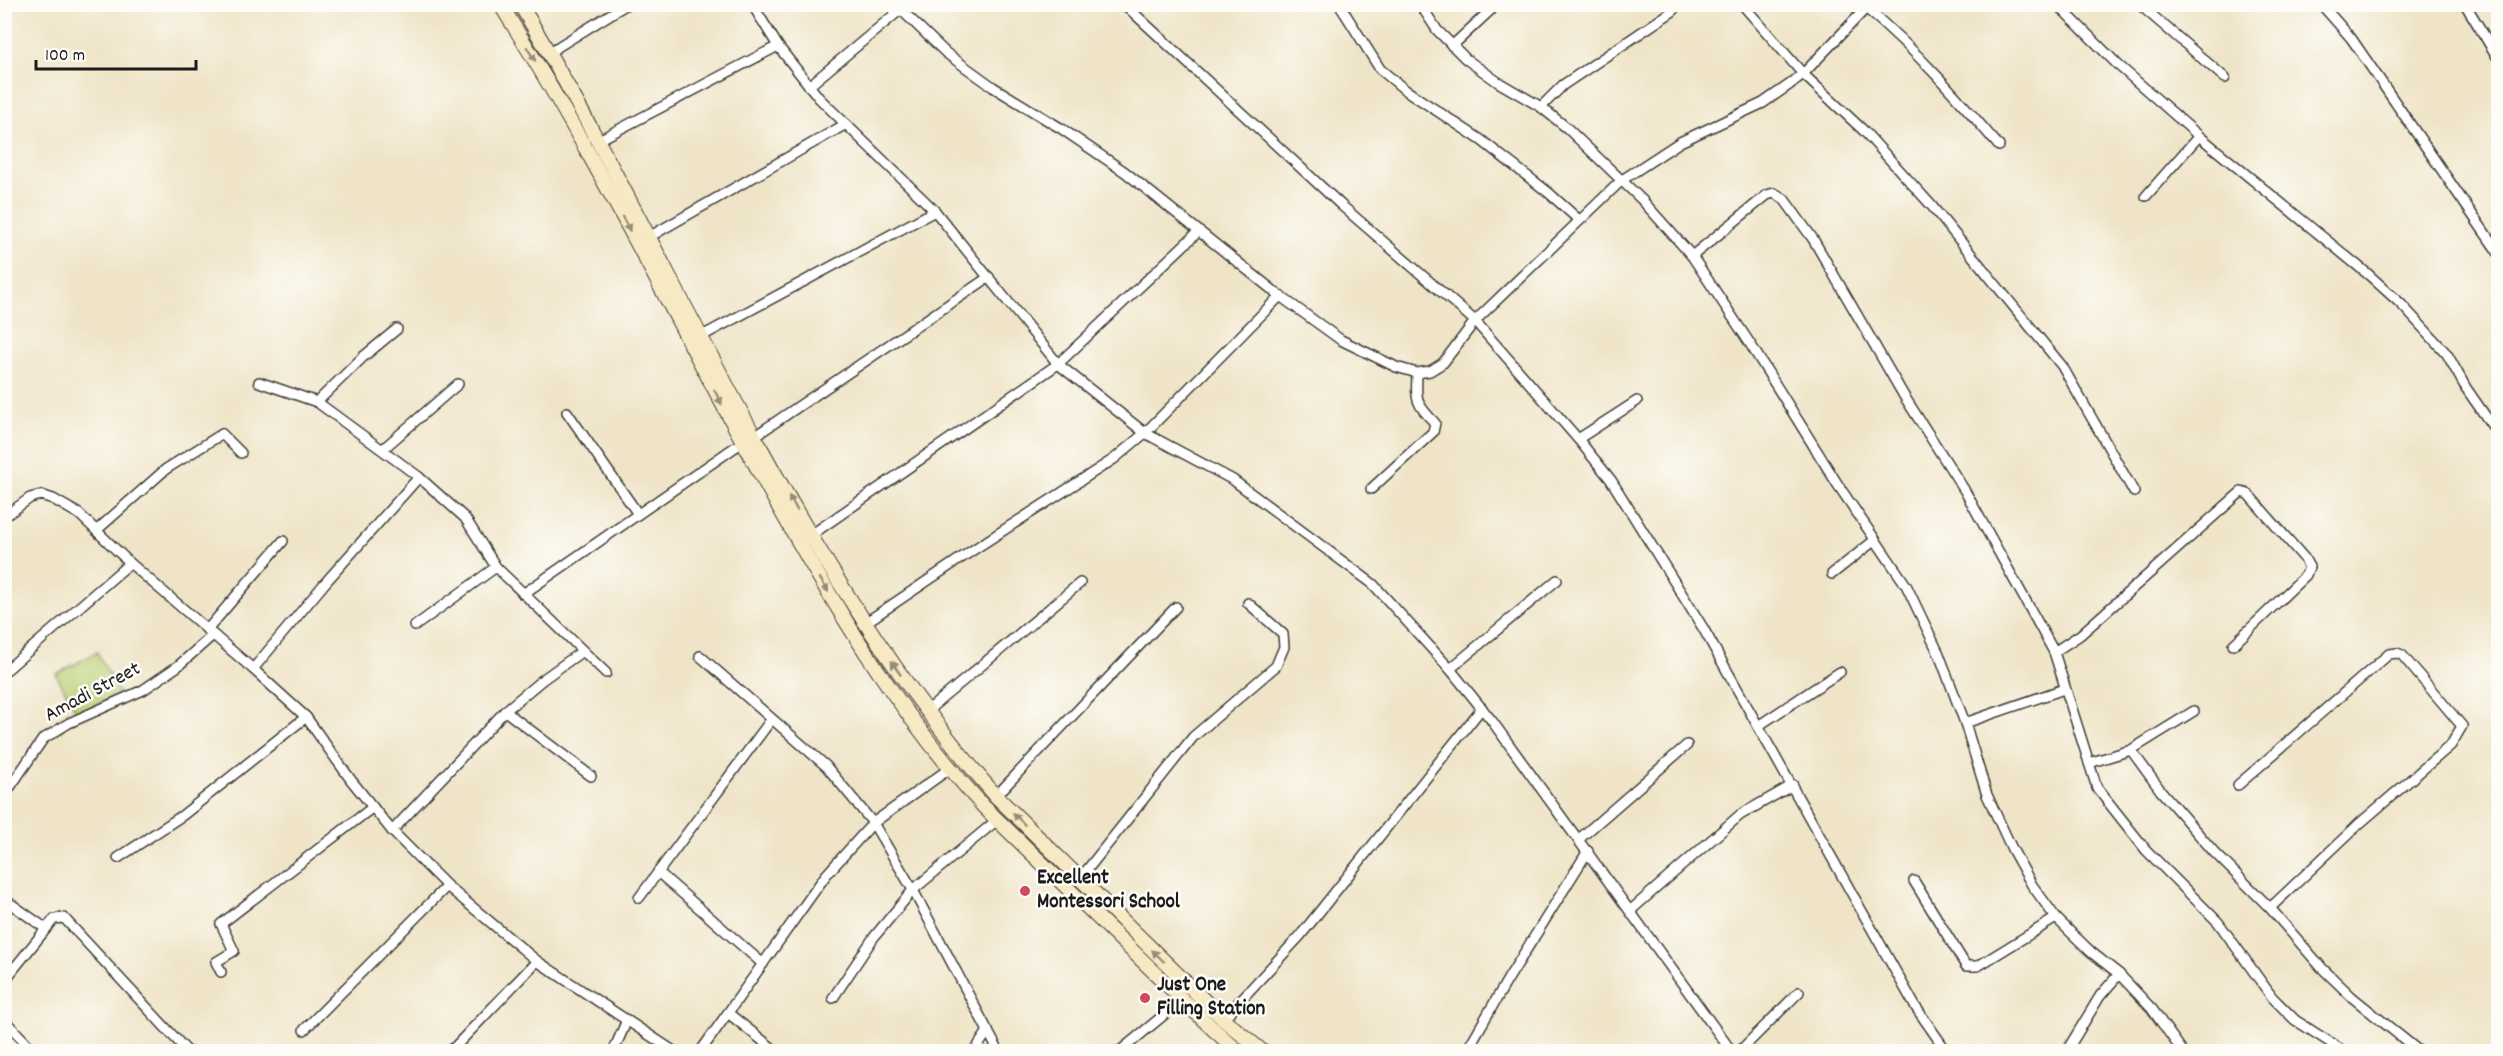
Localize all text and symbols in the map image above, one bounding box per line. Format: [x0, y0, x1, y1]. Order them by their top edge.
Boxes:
scale bar [36, 33, 196, 71]
text: 100 m [45, 44, 85, 69]
one-way arrow [526, 46, 536, 63]
one-way arrow [621, 215, 631, 233]
one-way arrow [713, 388, 722, 405]
one-way arrow [787, 495, 798, 511]
one-way arrow [819, 577, 829, 594]
street label: Amadi Street [39, 655, 147, 731]
one-way arrow [891, 660, 902, 676]
one-way arrow [1012, 812, 1027, 826]
place label: Excellent Montessori School [1037, 864, 1181, 918]
marker: Excellent Montessori School [1018, 884, 1032, 898]
one-way arrow [1150, 949, 1165, 963]
place label: Just One Filling Station [1157, 971, 1266, 1025]
marker: Just One Filling Station [1138, 991, 1152, 1005]

